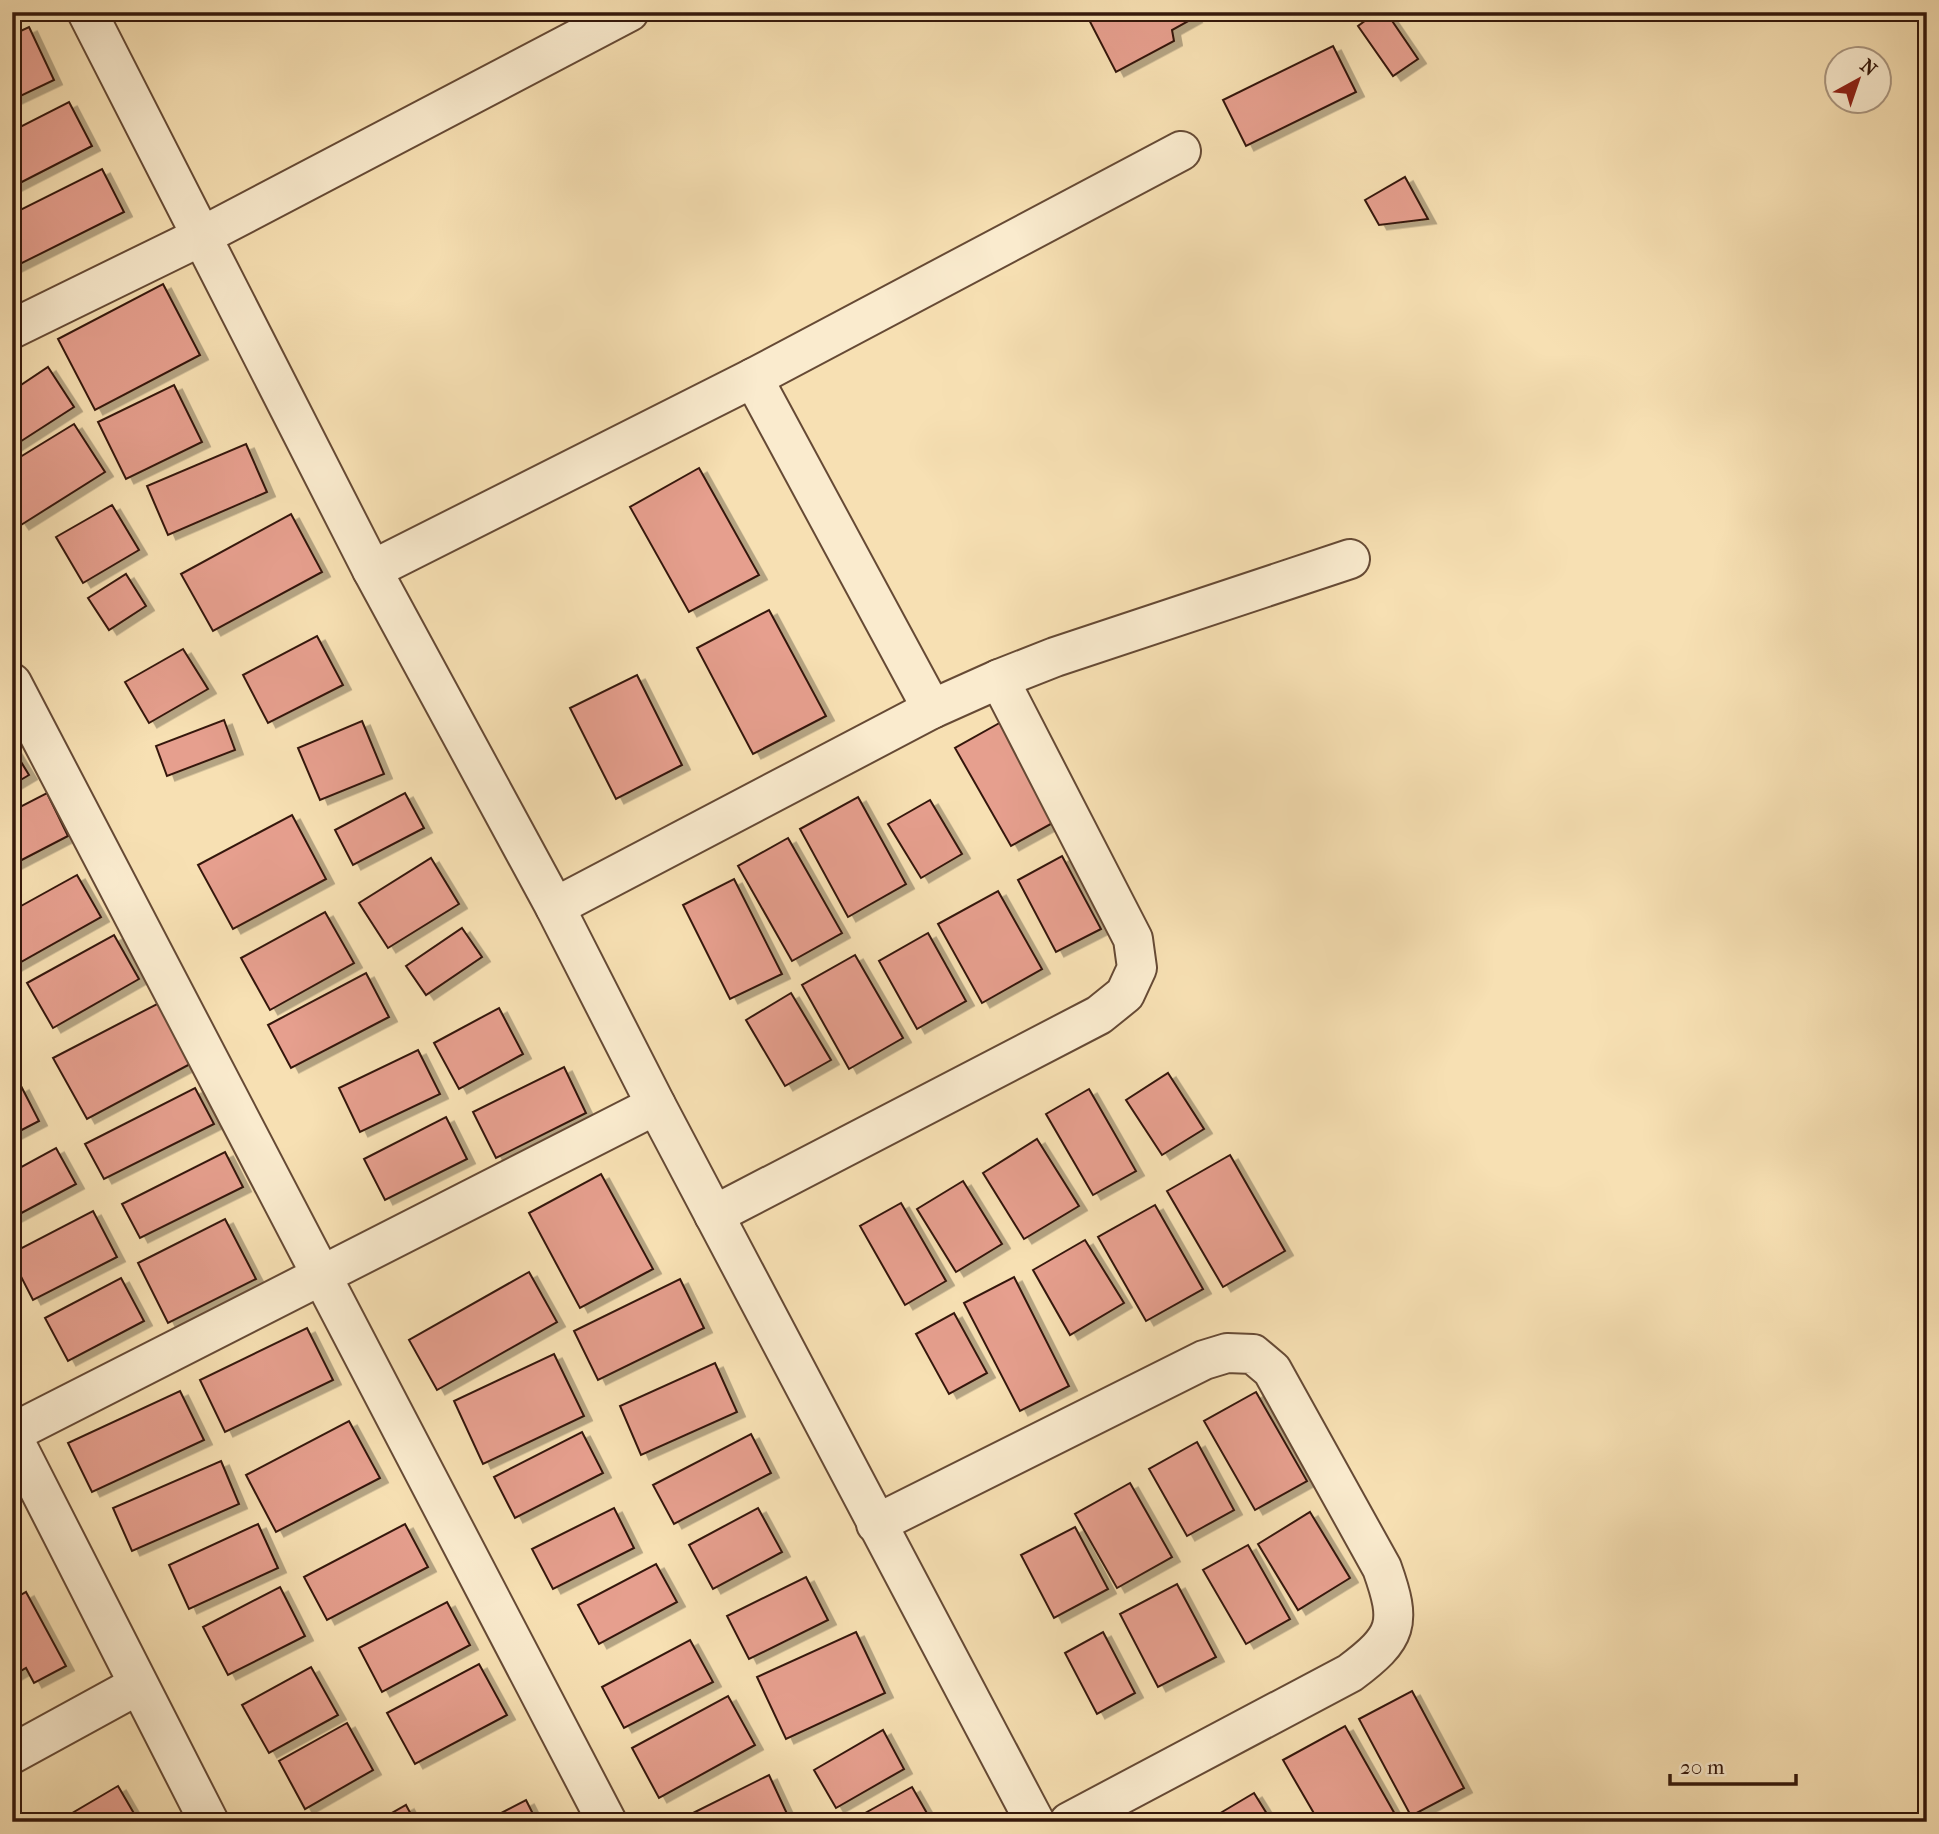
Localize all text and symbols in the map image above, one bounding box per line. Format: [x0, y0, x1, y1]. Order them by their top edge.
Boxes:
north arrow [1824, 46, 1894, 116]
text: N [1856, 55, 1881, 81]
scale bar [1670, 1743, 1796, 1787]
text: 20 m [1680, 1755, 1725, 1779]

